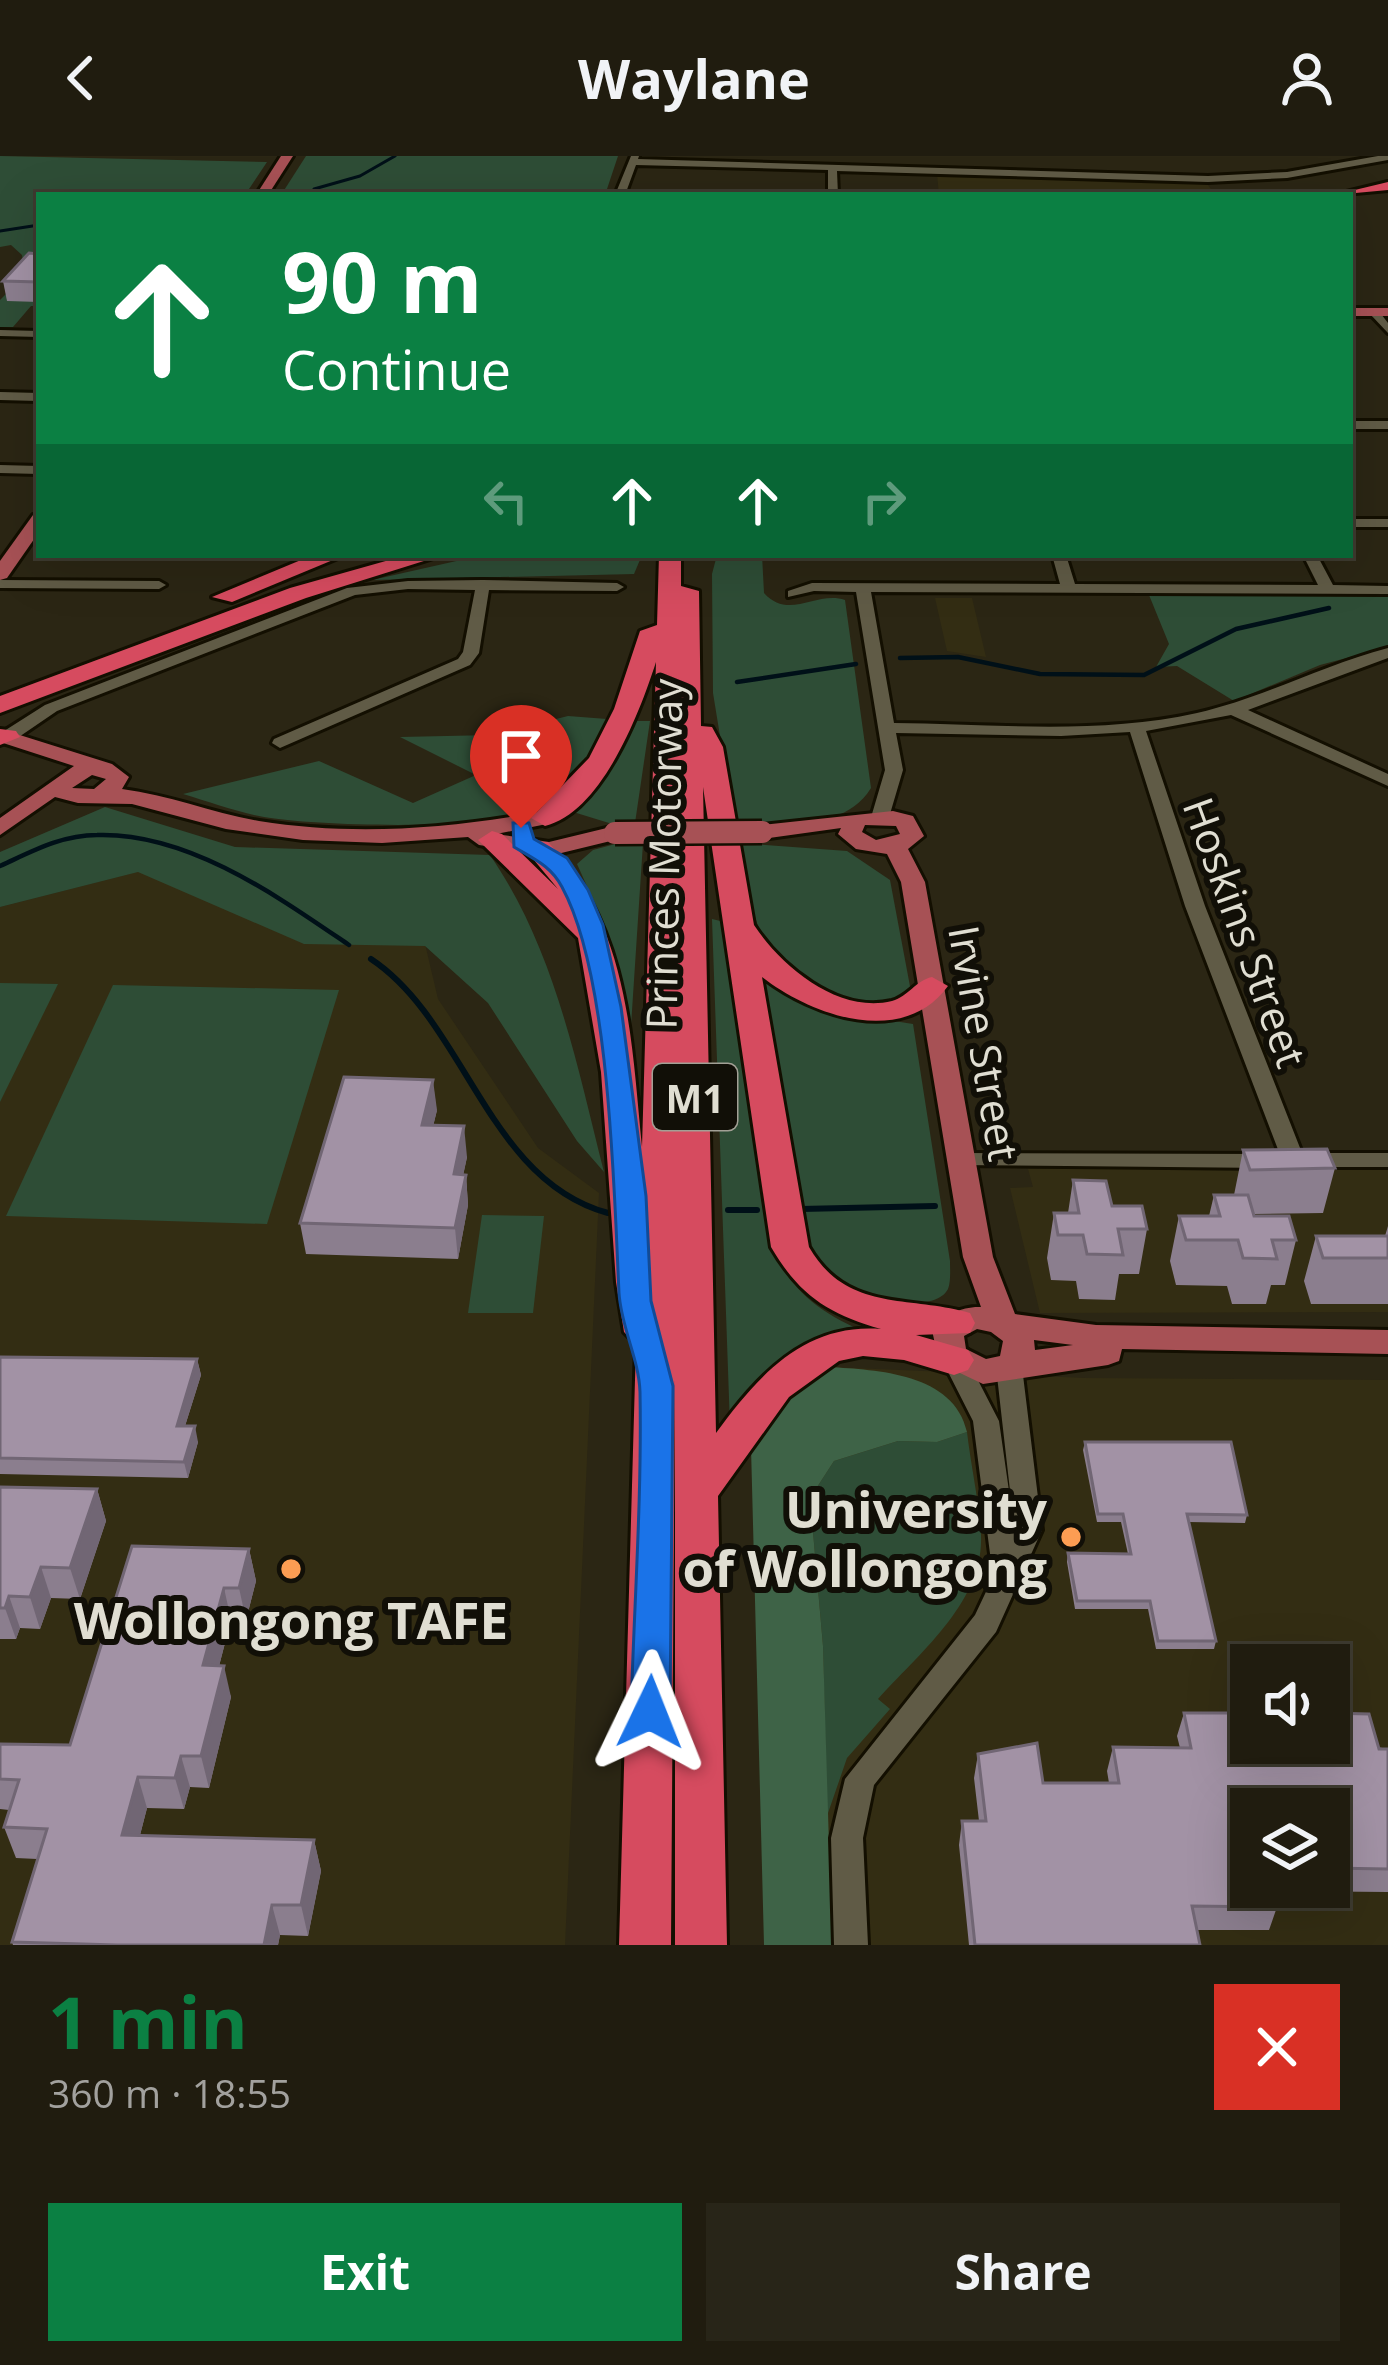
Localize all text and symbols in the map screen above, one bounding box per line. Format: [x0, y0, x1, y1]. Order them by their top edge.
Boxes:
text: Waylane [578, 41, 810, 115]
icon: back [48, 45, 114, 111]
icon: person [1274, 45, 1340, 111]
text: 90 m [282, 223, 482, 338]
icon: ahead [84, 240, 240, 396]
text: Continue [282, 332, 511, 406]
icon: left [473, 468, 539, 534]
icon: ahead [599, 468, 665, 534]
icon: ahead [725, 468, 791, 534]
icon: right [851, 468, 917, 534]
street label: Princes Motorway [631, 677, 695, 1030]
pin [470, 705, 572, 828]
icon: arrive [488, 723, 554, 789]
street label: Hoskins Street [1171, 789, 1321, 1075]
street label: Irvine Street [936, 921, 1034, 1165]
road number: M1 [653, 1064, 737, 1130]
place label: University of Wollongong [683, 1473, 1048, 1602]
marker: University of Wollongong [1058, 1524, 1084, 1550]
marker: Wollongong TAFE [278, 1556, 304, 1582]
place label: Wollongong TAFE [74, 1584, 508, 1654]
map controls [1230, 1644, 1350, 1908]
button: sound [1230, 1644, 1350, 1764]
position arrow [587, 1649, 713, 1775]
button: layers [1230, 1788, 1350, 1908]
text: 1 min [48, 1972, 248, 2070]
button: close [1214, 1984, 1340, 2110]
text: 360 m · 18:55 [48, 2066, 291, 2119]
button: Exit [48, 2203, 682, 2341]
button: Share [706, 2203, 1340, 2341]

